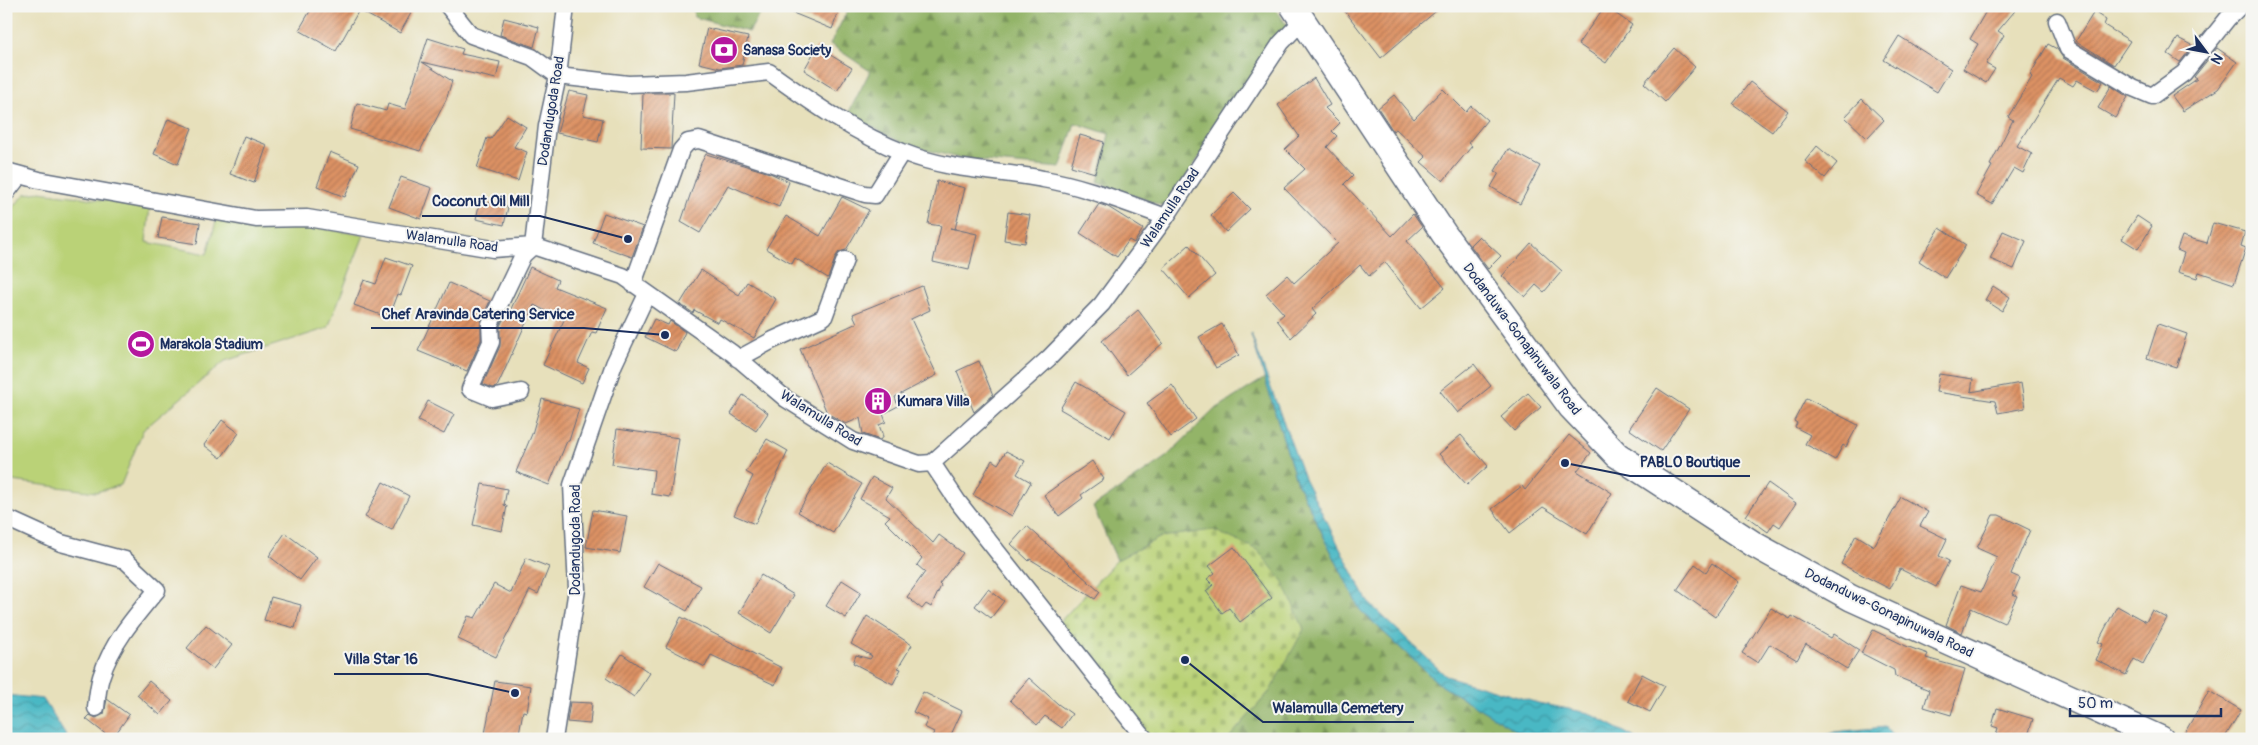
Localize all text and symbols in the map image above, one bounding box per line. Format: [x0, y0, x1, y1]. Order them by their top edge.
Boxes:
north arrow [2180, 28, 2230, 78]
bank icon: Sanasa Society [709, 35, 739, 65]
place label: Sanasa Society [743, 42, 831, 59]
text: N [2207, 50, 2226, 67]
street label: Dodandugoda Road [534, 55, 568, 167]
street label: Walamulla Road [1137, 165, 1203, 251]
callout: Coconut Oil Mill [422, 186, 540, 216]
text: Coconut Oil Mill [432, 192, 530, 211]
street label: Walamulla Road [405, 226, 499, 256]
street label: Dodanduwa-Gonapinuwala Road [1459, 260, 1585, 418]
callout: Chef Aravinda Catering Service [371, 298, 584, 328]
text: Chef Aravinda Catering Service [382, 305, 575, 324]
sports icon: Marakola Stadium [126, 329, 156, 359]
place label: Marakola Stadium [160, 336, 264, 353]
street label: Walamulla Road [777, 386, 865, 450]
building icon: Kumara Villa [863, 386, 893, 416]
place label: Kumara Villa [897, 393, 970, 410]
callout: PABLO Boutique [1630, 446, 1750, 476]
text: PABLO Boutique [1640, 453, 1741, 472]
street label: Dodandugoda Road [567, 484, 584, 596]
street label: Dodanduwa-Gonapinuwala Road [1802, 565, 1976, 661]
callout: Villa Star 16 [334, 644, 428, 674]
text: Villa Star 16 [344, 650, 418, 669]
scale bar [2070, 685, 2222, 717]
callout: Walamulla Cemetery [1263, 692, 1414, 722]
text: 50 m [2078, 694, 2113, 713]
text: Walamulla Cemetery [1273, 699, 1404, 718]

